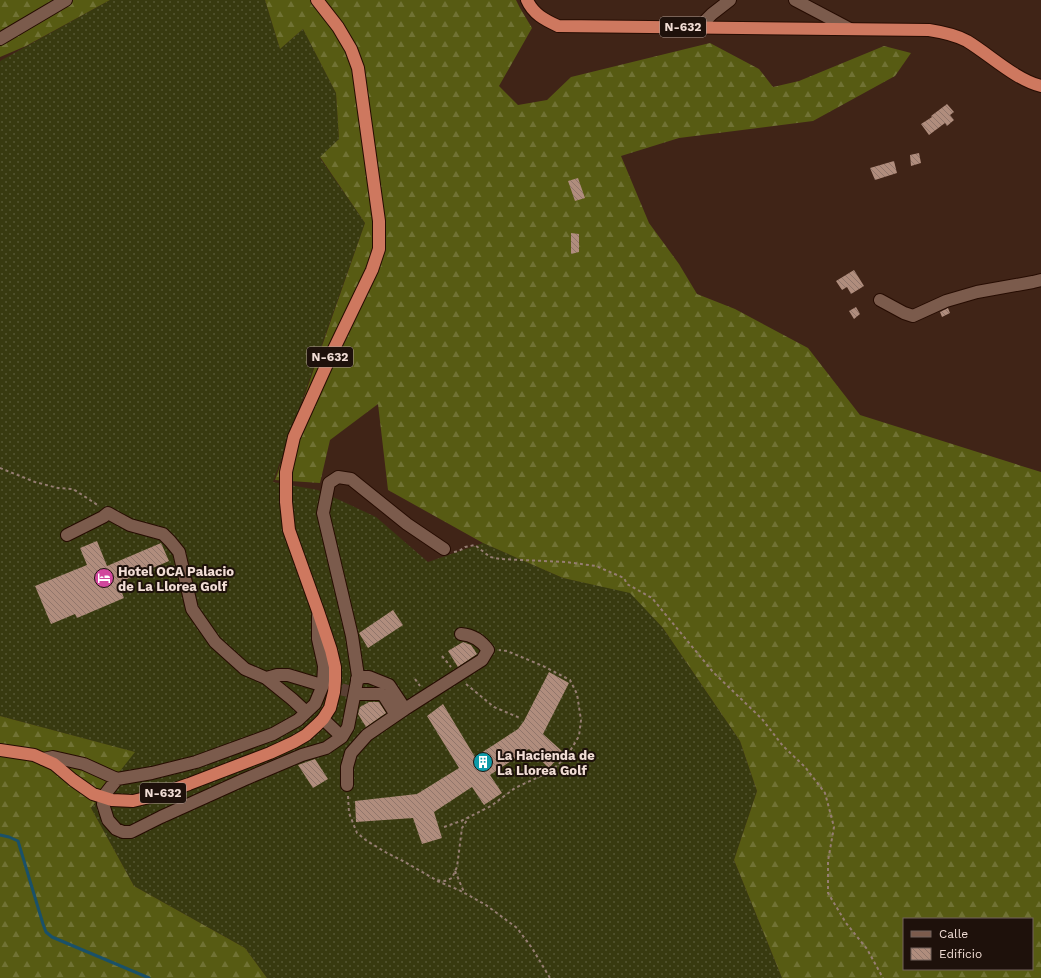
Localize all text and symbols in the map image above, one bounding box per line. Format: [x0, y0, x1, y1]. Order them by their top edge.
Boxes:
road number: N-632 [660, 17, 706, 37]
road number: N-632 [307, 347, 353, 367]
place label: Hotel OCA Palacio de La Llorea Golf [118, 564, 234, 594]
hotel icon: Hotel OCA Palacio de La Llorea Golf [93, 567, 115, 589]
place label: La Hacienda de La Llorea Golf [497, 748, 595, 778]
building icon: La Hacienda de La Llorea Golf [472, 751, 494, 773]
road number: N-632 [140, 783, 186, 803]
legend [903, 918, 1033, 970]
text: Calle [939, 927, 968, 941]
text: Edificio [939, 947, 982, 961]

